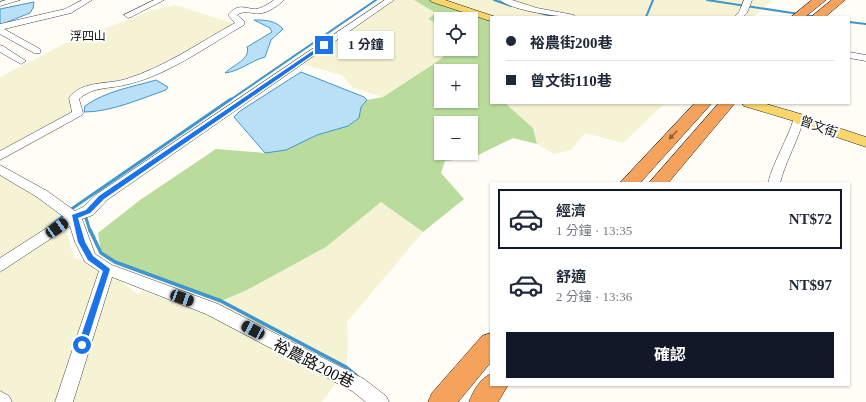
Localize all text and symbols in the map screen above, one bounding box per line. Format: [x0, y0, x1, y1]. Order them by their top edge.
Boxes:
map controls [434, 12, 478, 160]
button: locate [434, 12, 478, 56]
district label: 浮四山 [70, 29, 106, 43]
callout: 1 分鐘 [338, 31, 394, 59]
text: 裕農街200巷 [530, 35, 613, 51]
route end [315, 36, 333, 54]
text: 1 分鐘 [348, 37, 384, 52]
button: + [434, 64, 478, 108]
text: 曾文街110巷 [530, 73, 612, 89]
street label: 曾文街 [798, 113, 840, 140]
button: − [434, 116, 478, 160]
one-way arrow [668, 130, 678, 140]
icon: car [508, 201, 544, 237]
text: 經濟 [556, 203, 586, 219]
text: NT$72 [789, 211, 832, 227]
car [44, 216, 70, 240]
text: 1 分鐘 · 13:35 [556, 223, 632, 238]
icon: car [508, 267, 544, 303]
text: 舒適 [556, 269, 586, 285]
text: NT$97 [789, 277, 832, 293]
car [169, 288, 195, 308]
text: 2 分鐘 · 13:36 [556, 289, 632, 304]
car [240, 319, 266, 341]
button: 確認 [506, 332, 834, 378]
route start [73, 336, 91, 354]
street label: 裕農路200巷 [271, 336, 357, 391]

